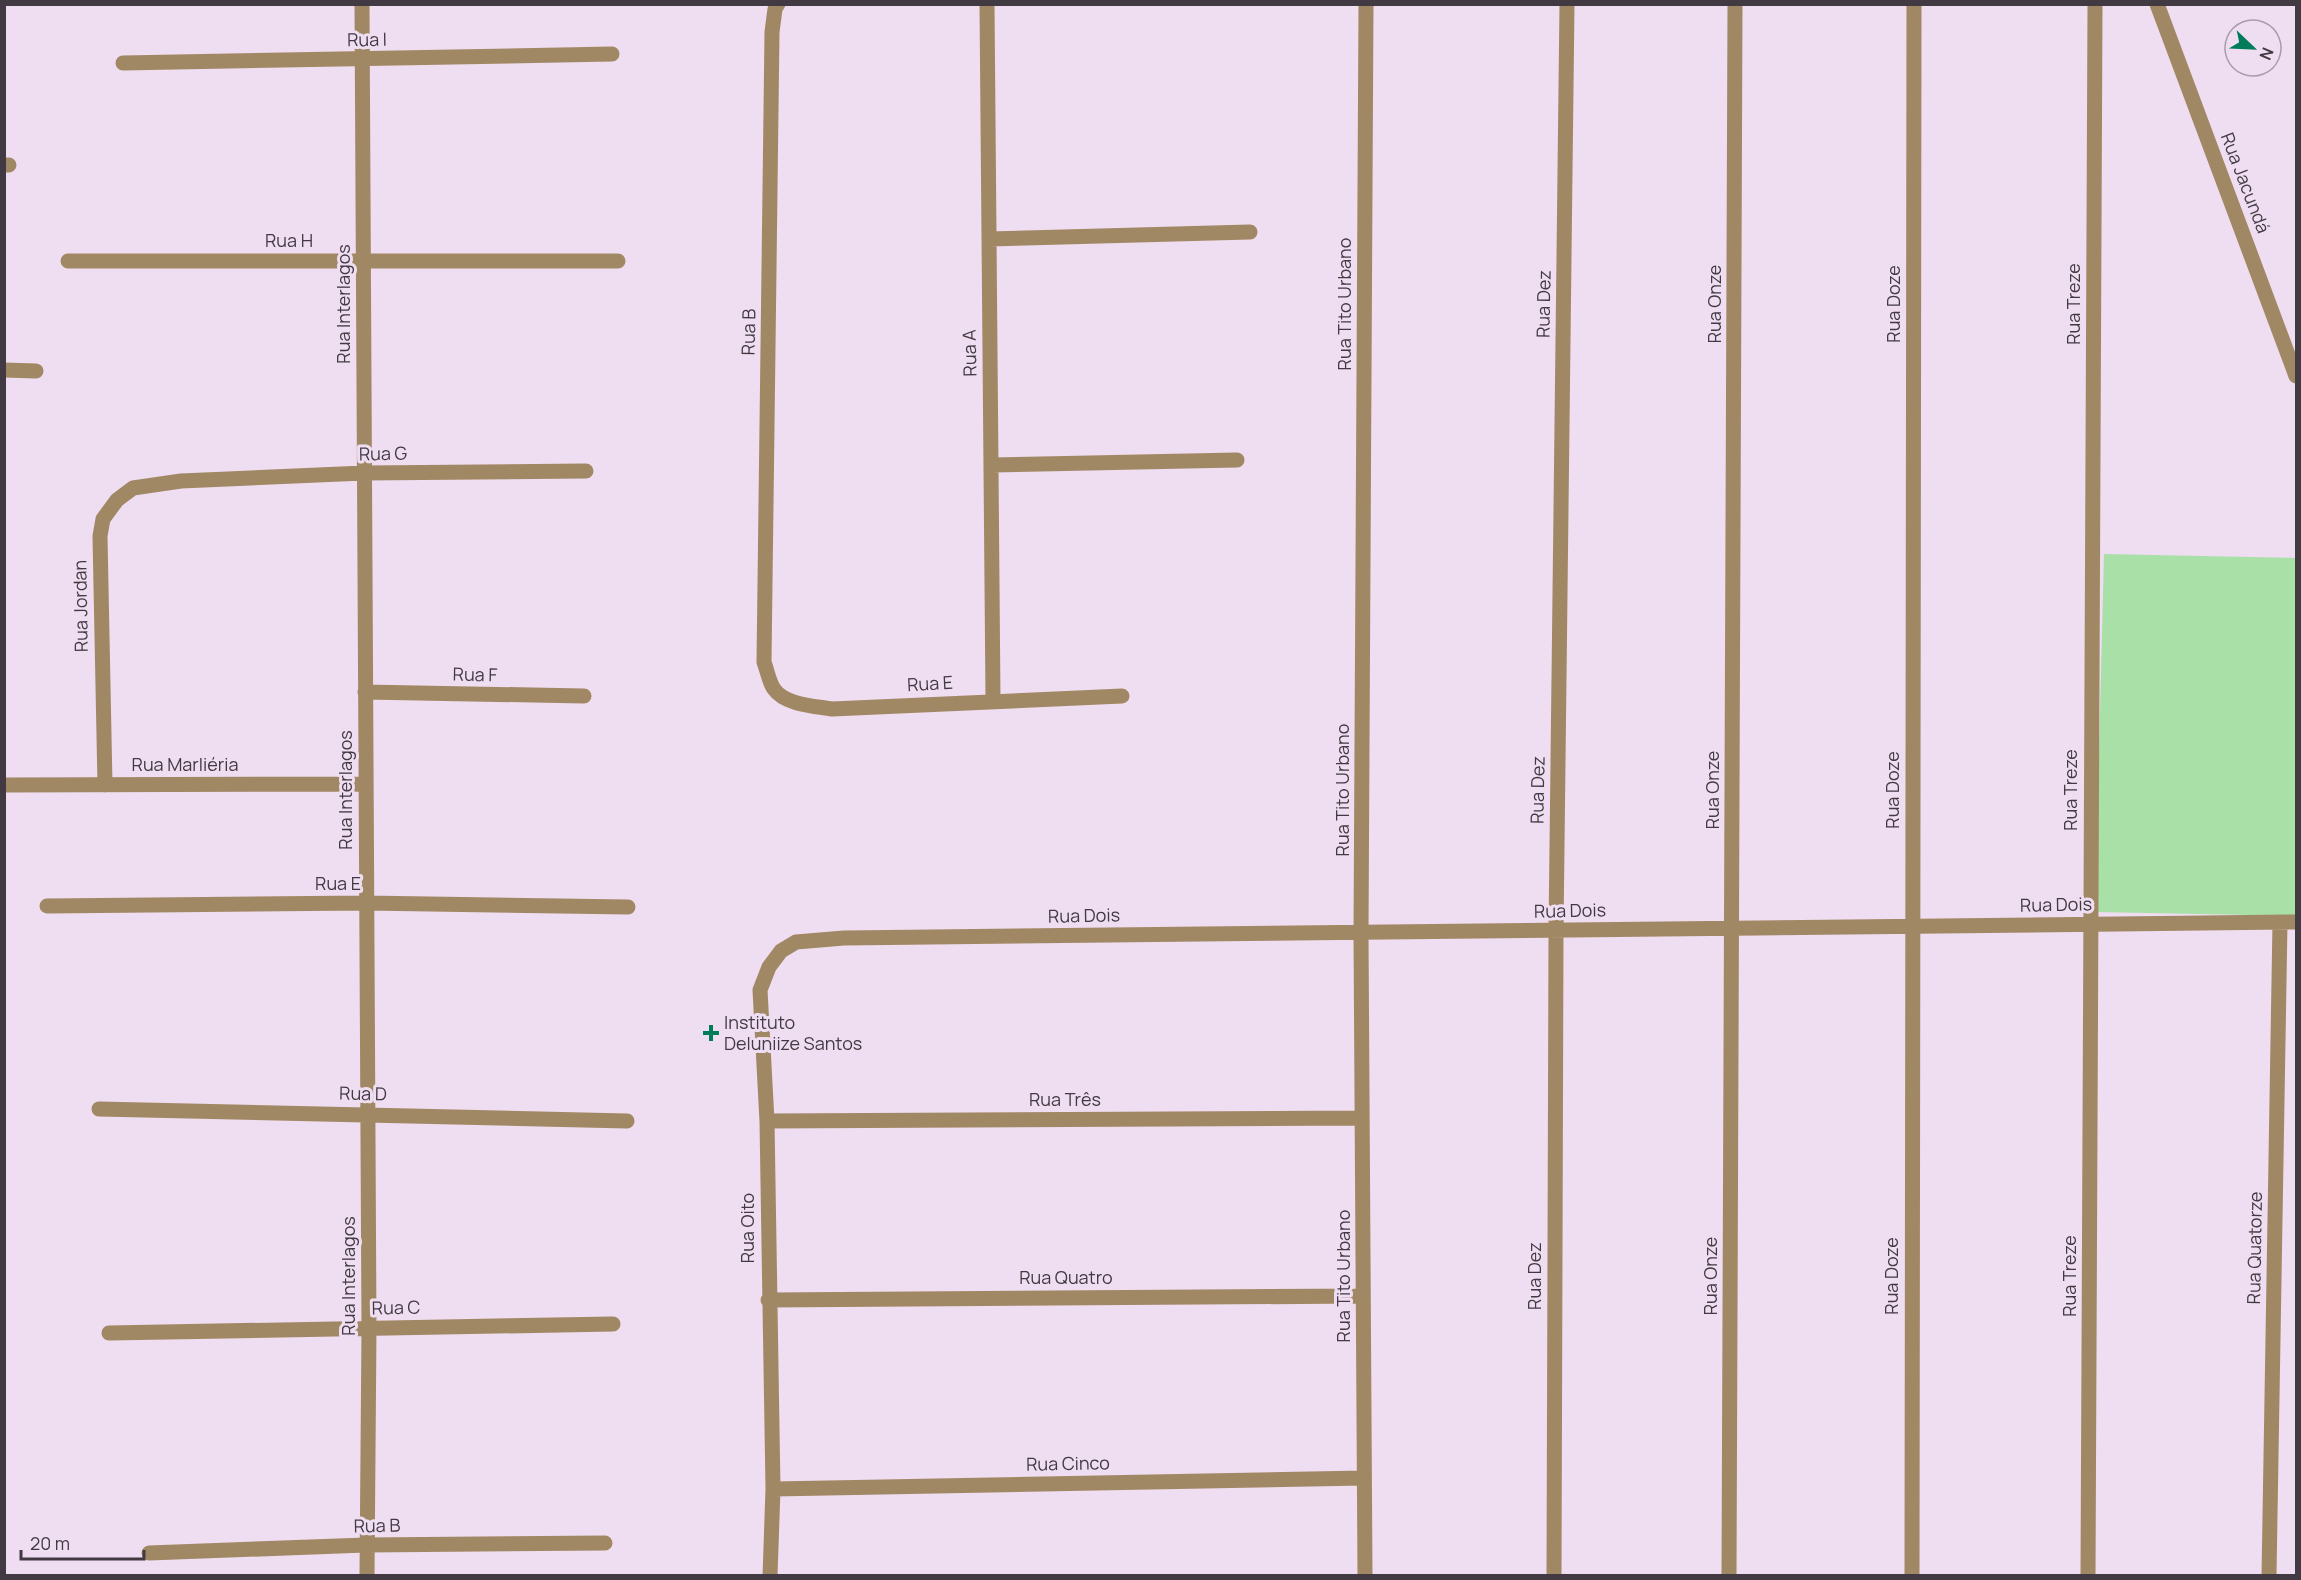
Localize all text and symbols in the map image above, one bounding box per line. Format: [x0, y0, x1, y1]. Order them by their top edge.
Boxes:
north arrow [2223, 18, 2283, 78]
street label: Rua I [347, 27, 387, 51]
text: N [2254, 44, 2279, 63]
street label: Rua Jacundá [2216, 129, 2276, 236]
street label: Rua H [265, 228, 313, 252]
street label: Rua Tito Urbano [1332, 238, 1356, 370]
street label: Rua Interlagos [331, 244, 355, 364]
street label: Rua Treze [2061, 263, 2085, 345]
street label: Rua Onze [1702, 265, 1726, 343]
street label: Rua Doze [1881, 265, 1905, 343]
street label: Rua Dez [1530, 270, 1556, 338]
street label: Rua B [736, 308, 760, 356]
street label: Rua A [957, 329, 981, 377]
street label: Rua G [359, 441, 408, 465]
street label: Rua Jordan [67, 560, 93, 652]
street label: Rua F [452, 662, 498, 686]
street label: Rua E [906, 670, 953, 696]
street label: Rua Tito Urbano [1330, 724, 1354, 856]
street label: Rua Interlagos [333, 730, 357, 850]
street label: Rua Treze [2058, 749, 2082, 831]
street label: Rua Onze [1700, 751, 1724, 829]
street label: Rua Doze [1880, 751, 1904, 829]
street label: Rua Marliéria [132, 752, 238, 776]
street label: Rua Dez [1524, 756, 1550, 824]
street label: Rua E [315, 871, 361, 895]
street label: Rua Dois [2020, 891, 2092, 917]
street label: Rua Dois [1534, 897, 1606, 923]
street label: Rua Dois [1048, 902, 1120, 928]
place label: Instituto Deluniize Santos [724, 1010, 862, 1055]
marker: Instituto Deluniize Santos [702, 1024, 720, 1042]
street label: Rua D [339, 1081, 387, 1105]
street label: Rua Três [1029, 1087, 1101, 1111]
street label: Rua Quatorze [2241, 1191, 2267, 1305]
street label: Rua Oito [735, 1193, 759, 1263]
street label: Rua Tito Urbano [1331, 1210, 1355, 1342]
street label: Rua Interlagos [336, 1216, 360, 1336]
street label: Rua Treze [2057, 1235, 2081, 1317]
street label: Rua Onze [1698, 1237, 1722, 1315]
street label: Rua Doze [1879, 1237, 1903, 1315]
street label: Rua Dez [1522, 1242, 1546, 1310]
street label: Rua Quatro [1019, 1265, 1113, 1289]
street label: Rua C [372, 1295, 421, 1319]
street label: Rua Cinco [1026, 1450, 1110, 1476]
street label: Rua B [353, 1513, 401, 1537]
scale bar [21, 1523, 144, 1561]
text: 20 m [30, 1531, 70, 1555]

